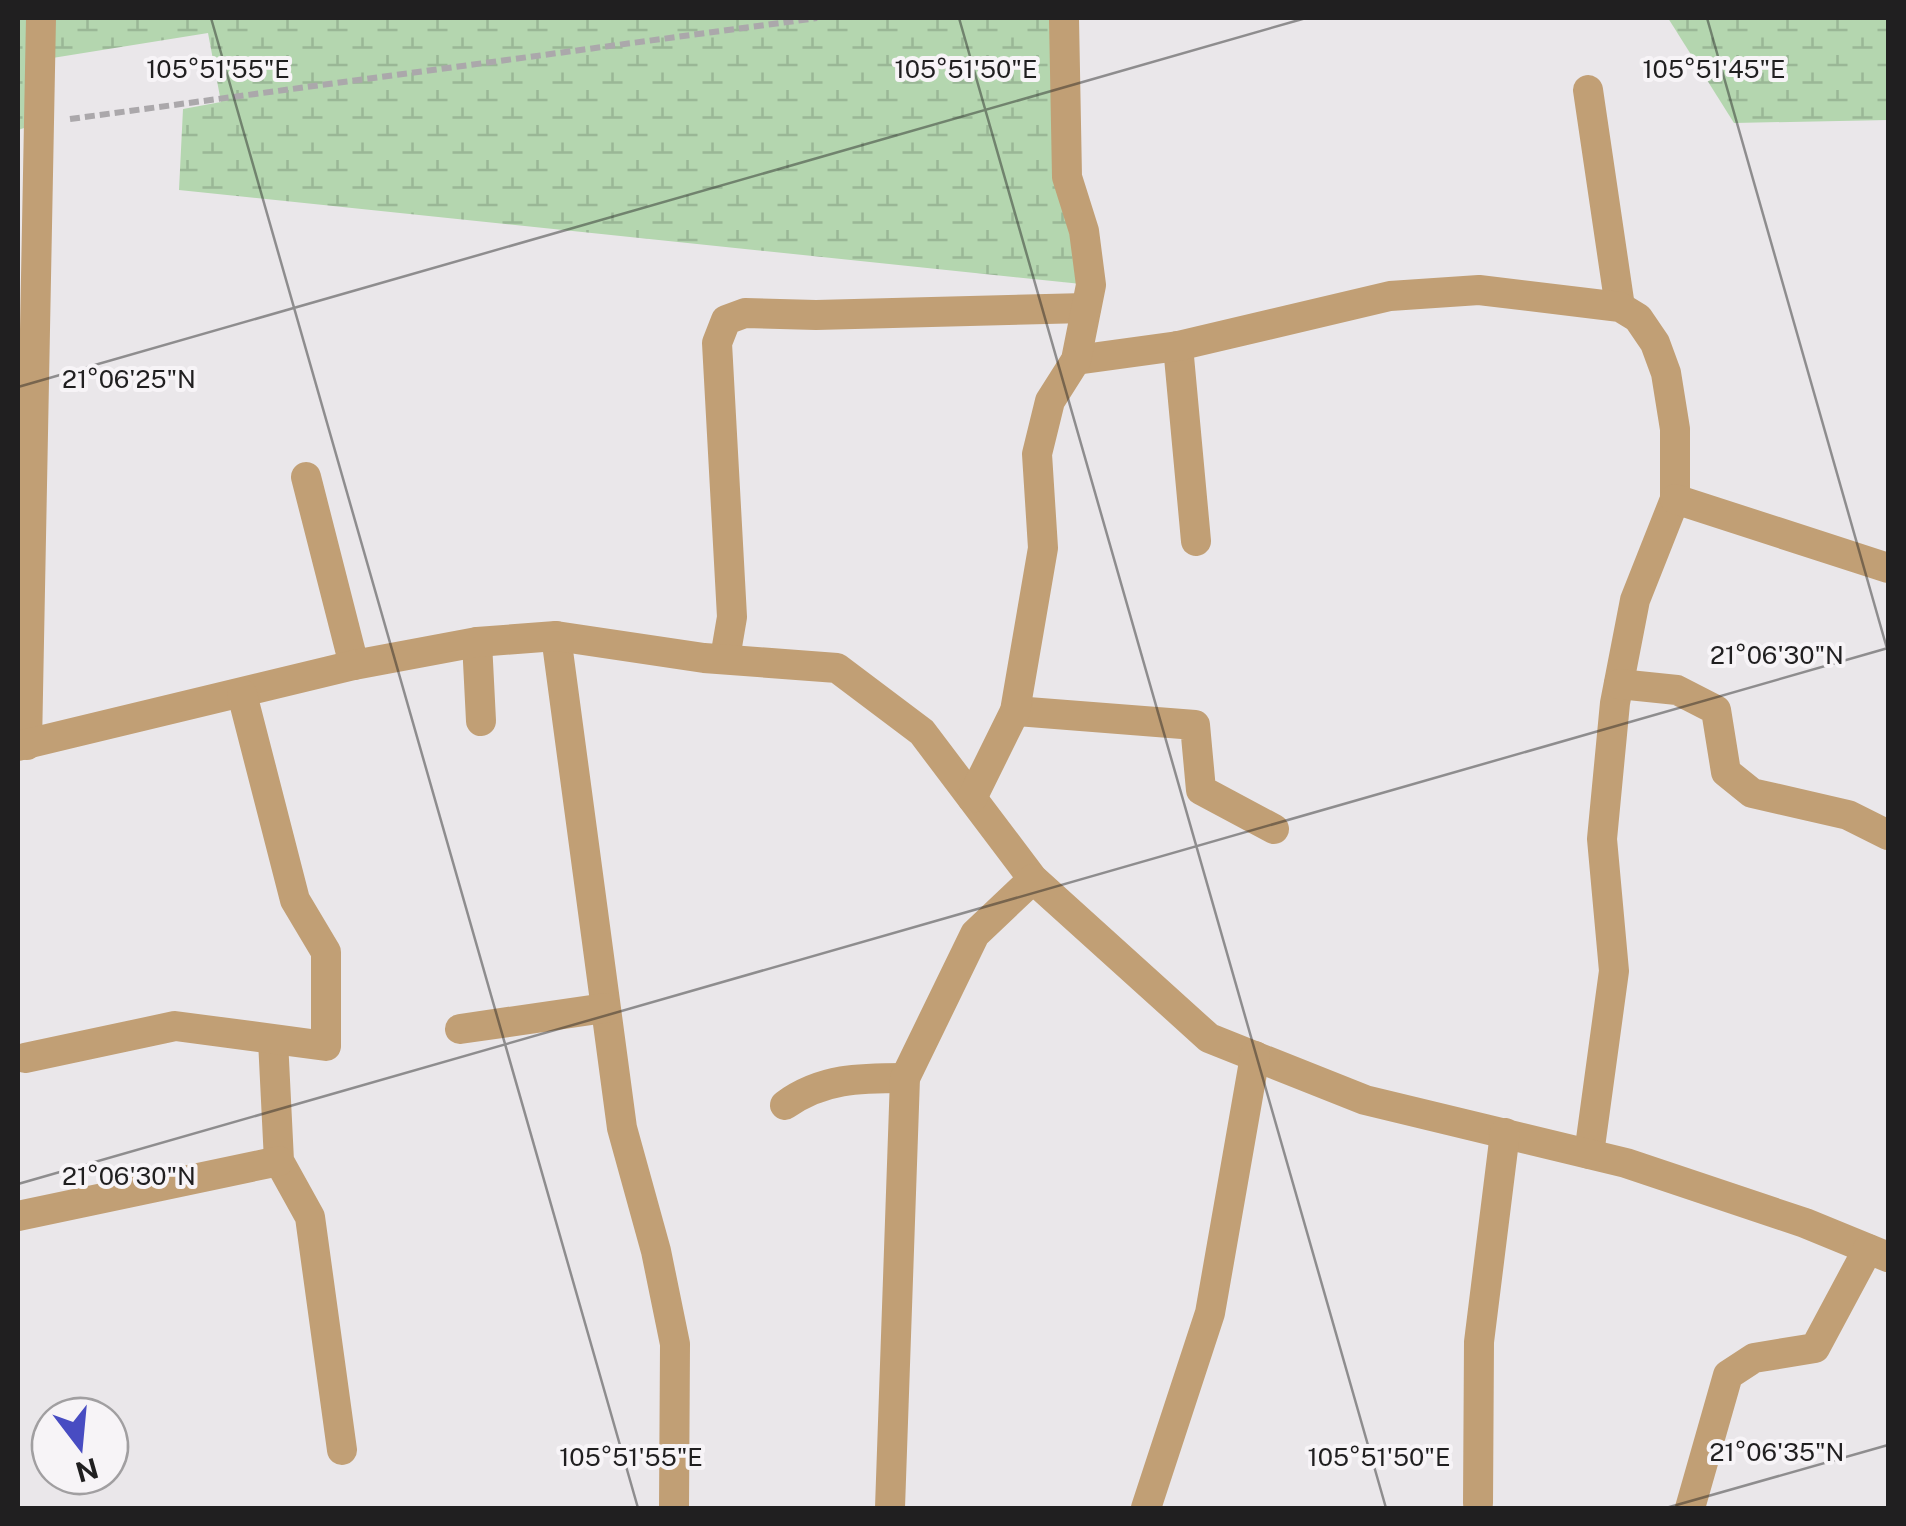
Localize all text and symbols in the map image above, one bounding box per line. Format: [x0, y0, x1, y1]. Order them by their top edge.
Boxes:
text: 105°51'55"E [146, 54, 290, 84]
text: 105°51'50"E [895, 54, 1037, 84]
text: 105°51'45"E [1642, 54, 1786, 84]
text: 21°06'25"N [62, 364, 196, 394]
text: 21°06'30"N [1710, 640, 1844, 670]
text: 21°06'30"N [62, 1161, 196, 1191]
north arrow [30, 1396, 130, 1496]
text: 21°06'35"N [1710, 1437, 1844, 1467]
text: 105°51'55"E [559, 1442, 703, 1472]
text: 105°51'50"E [1308, 1442, 1450, 1472]
text: N [72, 1452, 102, 1489]

